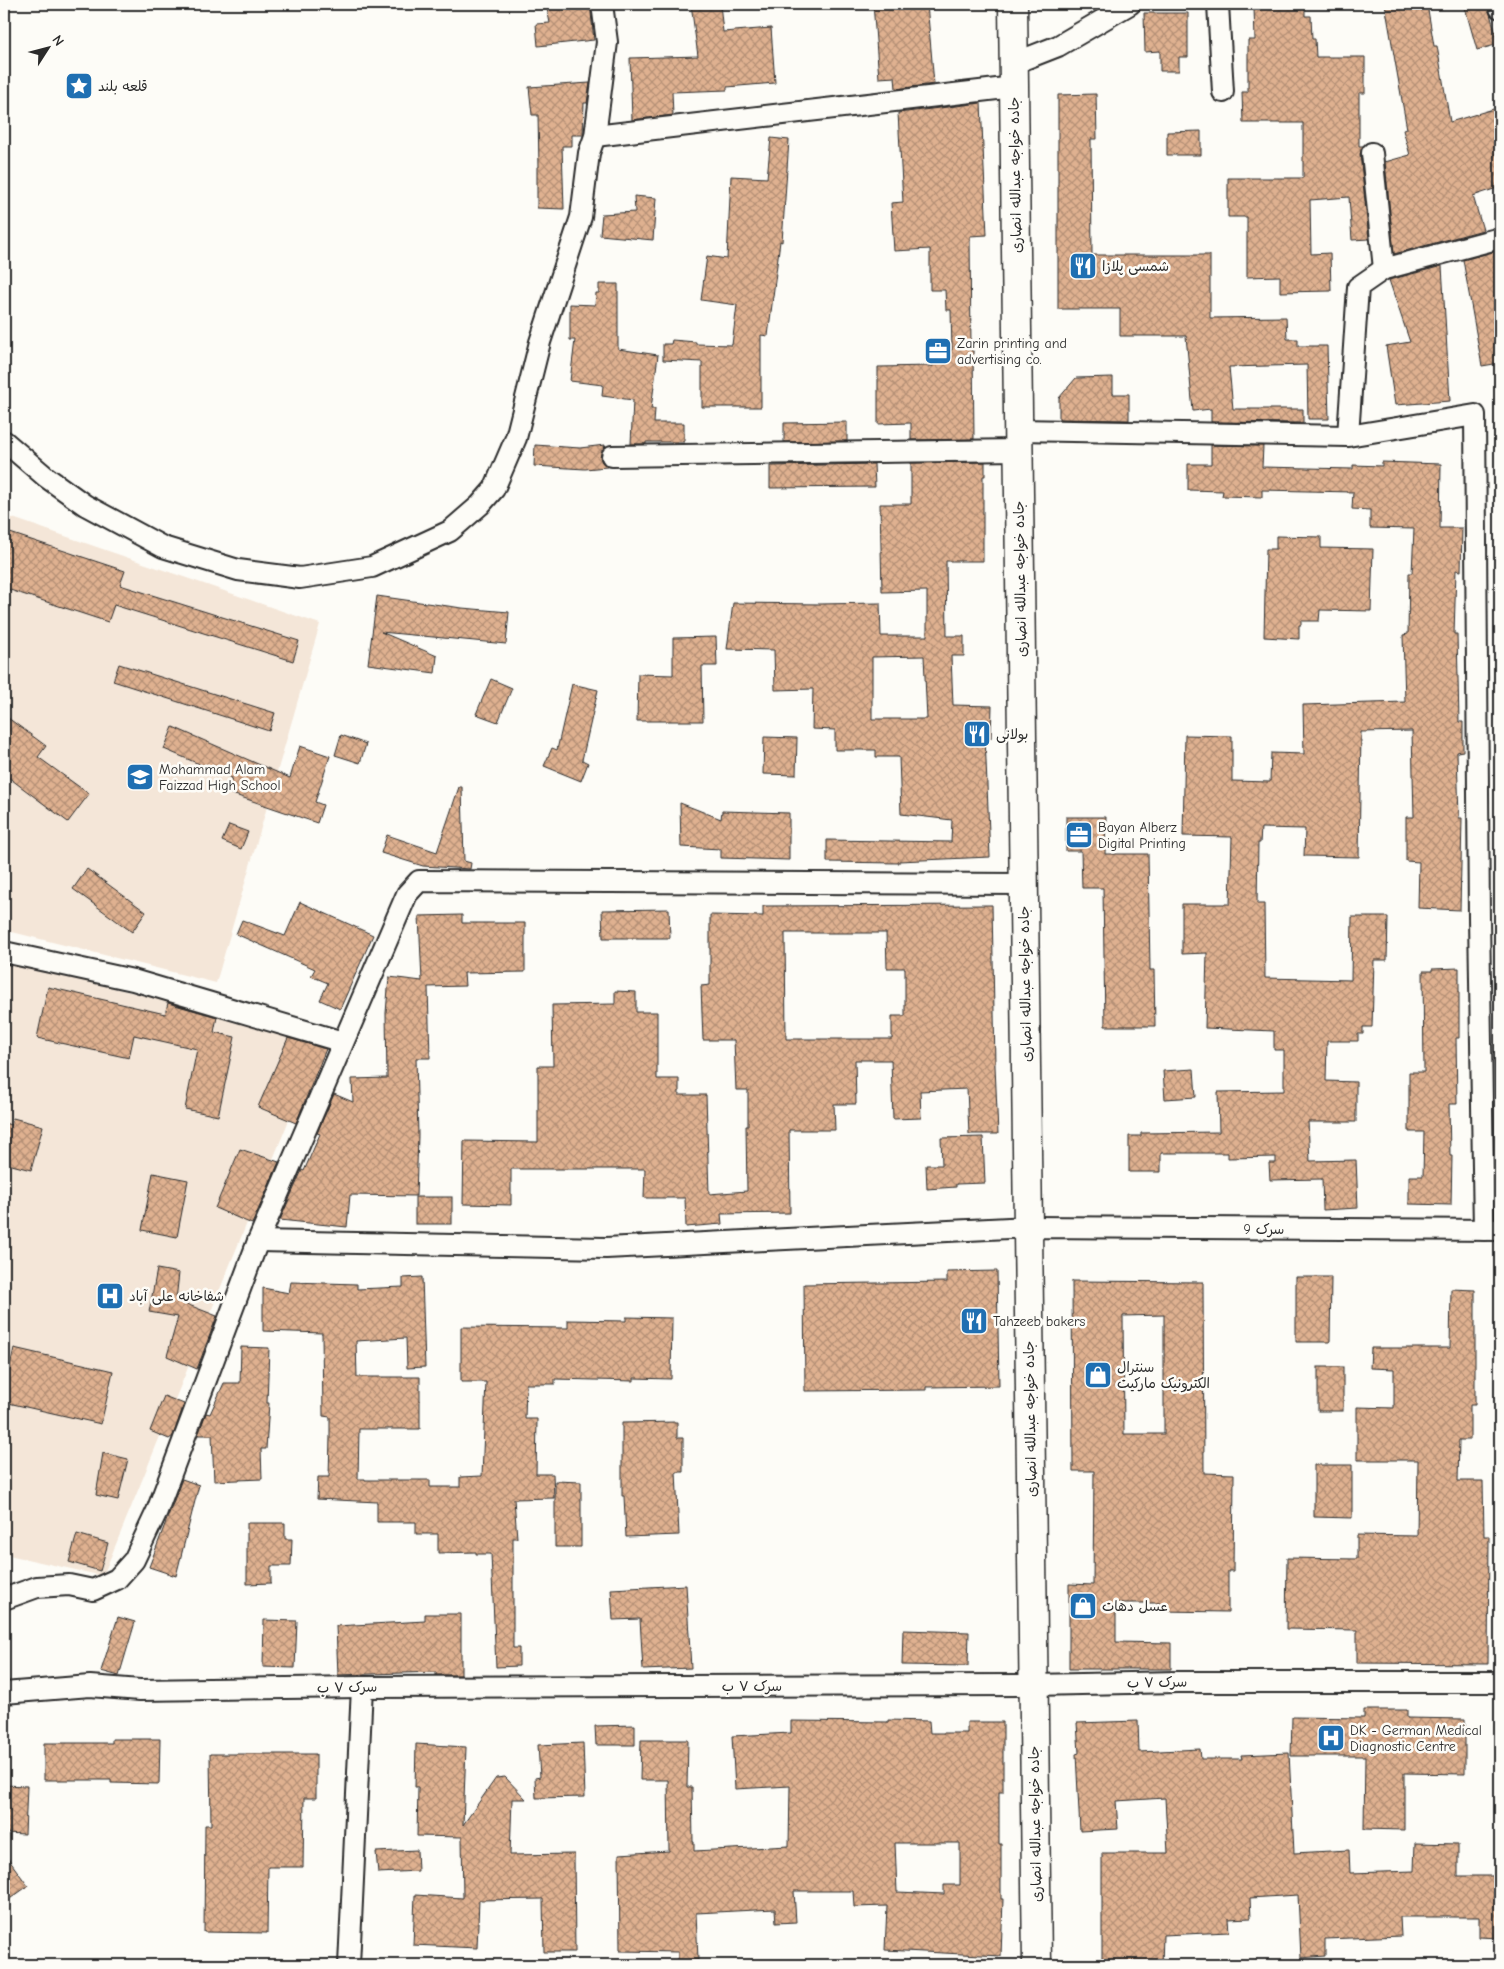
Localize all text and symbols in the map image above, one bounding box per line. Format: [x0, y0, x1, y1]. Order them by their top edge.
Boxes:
north arrow [22, 22, 72, 72]
text: N [49, 32, 68, 49]
place icon: قلعه بلند [64, 71, 94, 101]
place label: قلعه بلند [98, 78, 148, 95]
street label: جاده خواجه عبدالله انصاری [1006, 97, 1025, 253]
restaurant icon: شمسی پلازا [1068, 251, 1098, 281]
place label: شمسی پلازا [1102, 258, 1169, 276]
place label: Zarin printing and advertising co. [957, 335, 1067, 368]
office icon: Zarin printing and advertising co. [923, 336, 953, 366]
street label: جاده خواجه عبدالله انصاری [1011, 501, 1030, 657]
restaurant icon: بولانی [962, 719, 992, 749]
place label: بولانی [996, 726, 1028, 743]
place label: Mohammad Alam Faizzad High School [159, 761, 281, 794]
school or university icon: Mohammad Alam Faizzad High School [125, 762, 155, 792]
place label: Bayan Alberz Digital Printing [1098, 819, 1186, 852]
office icon: Bayan Alberz Digital Printing [1064, 820, 1094, 850]
street label: جاده خواجه عبدالله انصاری [1016, 906, 1035, 1062]
street label: سرک 9 [1244, 1221, 1284, 1238]
hospital icon: شفاخانه علی آباد [95, 1281, 125, 1311]
place label: شفاخانه علی آباد [129, 1288, 224, 1305]
restaurant icon: Tahzeeb bakers [959, 1306, 989, 1336]
place label: Tahzeeb bakers [993, 1313, 1085, 1330]
street label: جاده خواجه عبدالله انصاری [1021, 1341, 1040, 1497]
place label: سنترال الکترونیک مارکیت [1117, 1359, 1210, 1393]
shop icon: سنترال الکترونیک مارکیت [1083, 1360, 1113, 1390]
shop icon: عسل دهات [1068, 1591, 1098, 1621]
place label: عسل دهات [1102, 1598, 1168, 1615]
street label: سرک ۷ ب [1127, 1673, 1187, 1692]
street label: سرک ۷ ب [317, 1678, 377, 1697]
street label: سرک ۷ ب [722, 1678, 782, 1695]
place label: DK - German Medical Diagnostic Centre [1350, 1722, 1482, 1755]
hospital icon: DK - German Medical Diagnostic Centre [1316, 1723, 1346, 1753]
street label: جاده خواجه عبدالله انصاری [1026, 1746, 1045, 1902]

